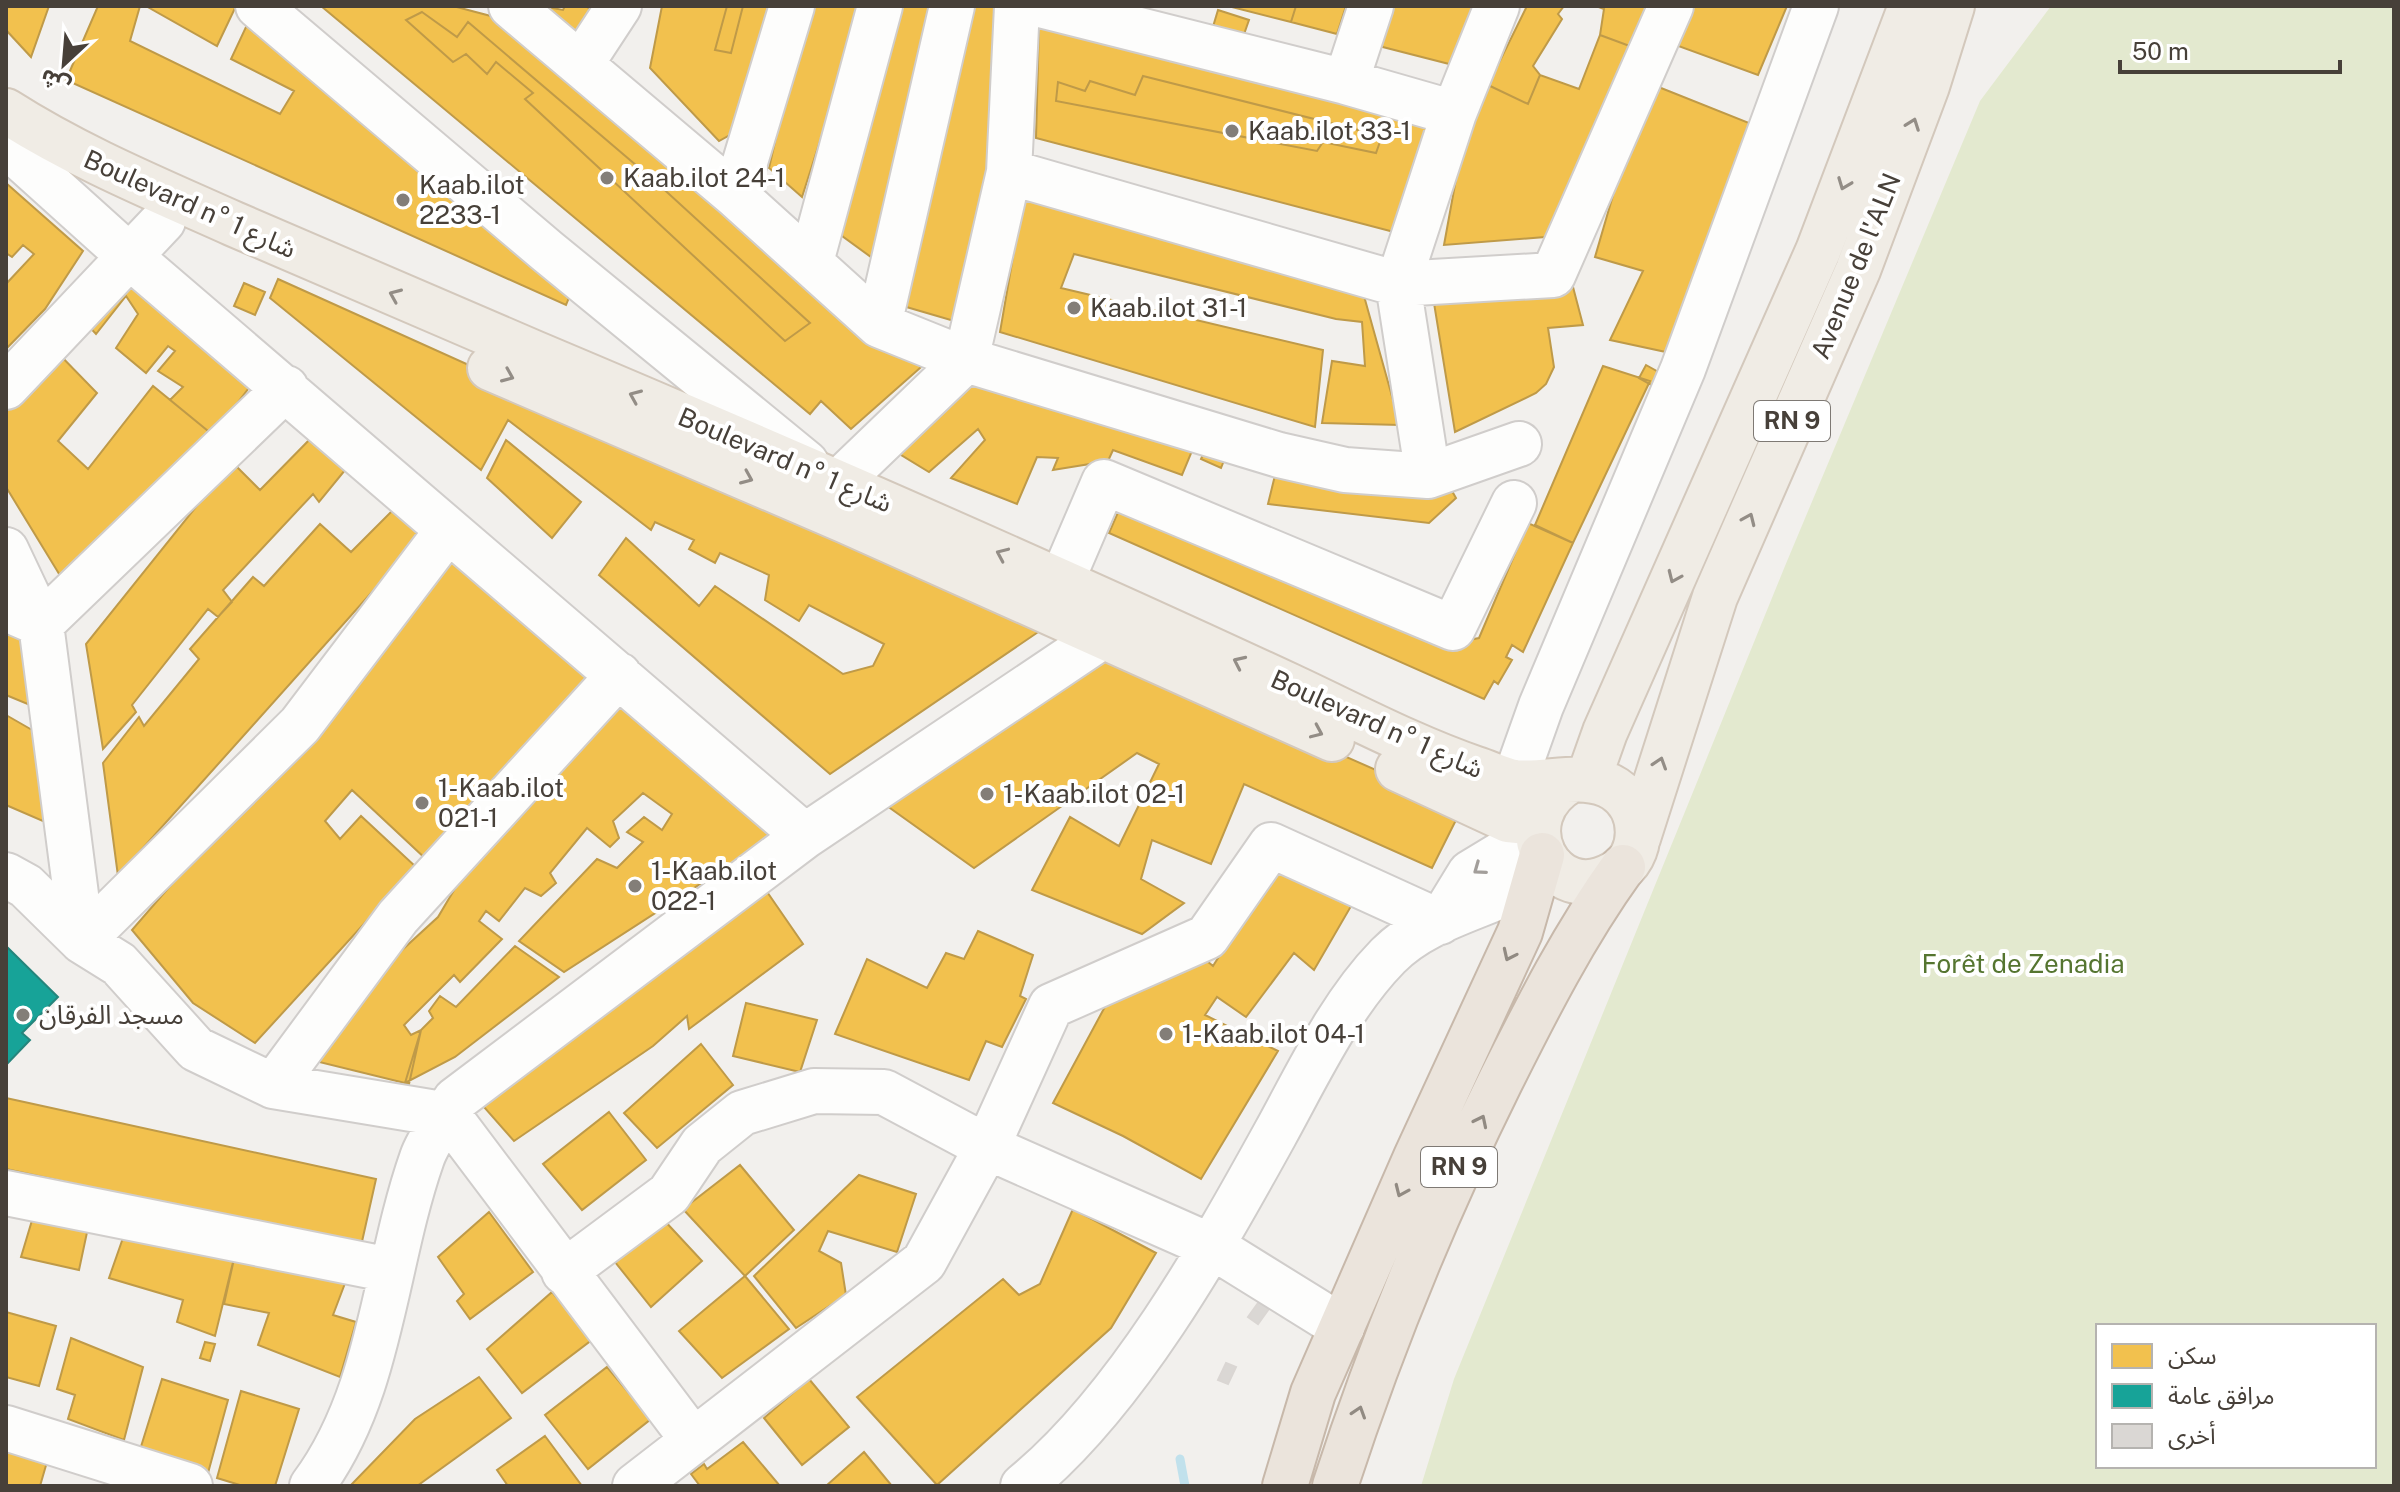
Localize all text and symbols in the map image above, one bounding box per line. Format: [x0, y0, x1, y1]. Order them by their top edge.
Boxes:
north arrow [24, 24, 104, 104]
scale bar [2120, 24, 2340, 74]
text: 50 m [2132, 37, 2189, 65]
text: ش [36, 64, 74, 100]
place label: Kaab.ilot 33-1 [1248, 115, 1411, 146]
one-way arrow [1903, 118, 1919, 132]
marker: Kaab.ilot 33-1 [1223, 122, 1241, 140]
street label: Boulevard n° شارع 1 [78, 143, 301, 268]
place label: Kaab.ilot 24-1 [623, 162, 785, 193]
street label: Avenue de l'ALN [1804, 168, 1907, 363]
place label: Kaab.ilot 2233-1 [419, 169, 525, 230]
marker: Kaab.ilot 24-1 [598, 169, 616, 187]
one-way arrow [1837, 176, 1854, 190]
marker: Kaab.ilot 2233-1 [394, 191, 412, 209]
one-way arrow [389, 288, 403, 304]
place label: Kaab.ilot 31-1 [1090, 292, 1247, 323]
marker: Kaab.ilot 31-1 [1065, 299, 1083, 317]
one-way arrow [500, 366, 515, 382]
one-way arrow [629, 389, 643, 405]
street label: Boulevard n° شارع 1 [672, 401, 897, 522]
road number: RN 9 [1754, 401, 1830, 441]
one-way arrow [739, 469, 753, 485]
one-way arrow [1739, 513, 1755, 527]
one-way arrow [996, 547, 1011, 563]
one-way arrow [1668, 568, 1684, 583]
one-way arrow [1232, 656, 1247, 672]
street label: Boulevard n° شارع 1 [1265, 663, 1488, 788]
one-way arrow [1309, 723, 1324, 739]
one-way arrow [1651, 757, 1667, 770]
place label: 1-Kaab.ilot 021-1 [438, 772, 564, 833]
place label: 1-Kaab.ilot 02-1 [1003, 778, 1185, 809]
marker: 1-Kaab.ilot 02-1 [978, 785, 996, 803]
marker: 1-Kaab.ilot 021-1 [413, 794, 431, 812]
place label: 1-Kaab.ilot 022-1 [651, 855, 777, 916]
one-way arrow [1474, 859, 1488, 874]
marker: 1-Kaab.ilot 022-1 [626, 877, 644, 895]
one-way arrow [1503, 947, 1519, 962]
park label: Forêt de Zenadia [1921, 948, 2125, 979]
place label: مسجد الفرقان [39, 999, 184, 1030]
marker: مسجد الفرقان [14, 1006, 32, 1024]
place label: 1-Kaab.ilot 04-1 [1182, 1018, 1365, 1049]
marker: 1-Kaab.ilot 04-1 [1157, 1025, 1175, 1043]
one-way arrow [1471, 1114, 1487, 1129]
road number: RN 9 [1421, 1147, 1497, 1187]
one-way arrow [1394, 1183, 1410, 1198]
legend [2096, 1324, 2376, 1468]
text: سكن [2168, 1341, 2217, 1369]
text: مرافق عامة [2168, 1381, 2275, 1411]
one-way arrow [1350, 1406, 1366, 1420]
text: أخرى [2168, 1420, 2216, 1450]

